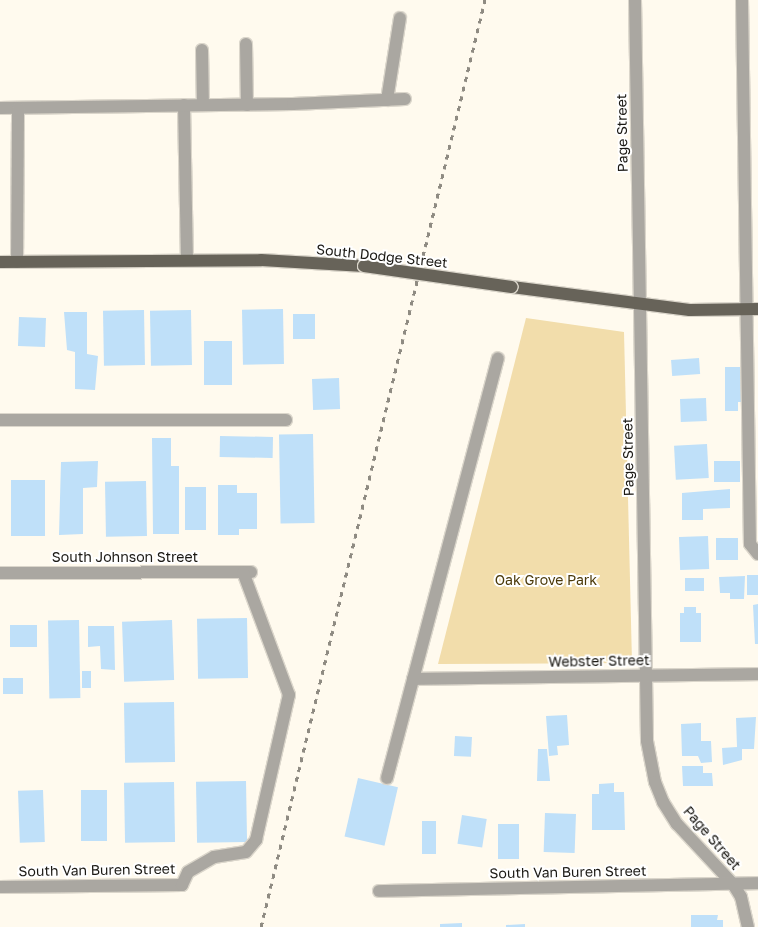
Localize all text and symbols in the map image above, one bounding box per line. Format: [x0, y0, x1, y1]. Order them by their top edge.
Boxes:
street label: Page Street [613, 94, 631, 172]
street label: South Dodge Street [315, 241, 449, 271]
street label: Page Street [619, 418, 637, 496]
street label: South Johnson Street [52, 549, 198, 565]
park label: Oak Grove Park [495, 572, 597, 588]
street label: Webster Street [548, 652, 650, 670]
street label: Page Street [680, 803, 744, 873]
street label: South Van Buren Street [18, 860, 176, 880]
street label: South Van Buren Street [489, 862, 647, 882]

